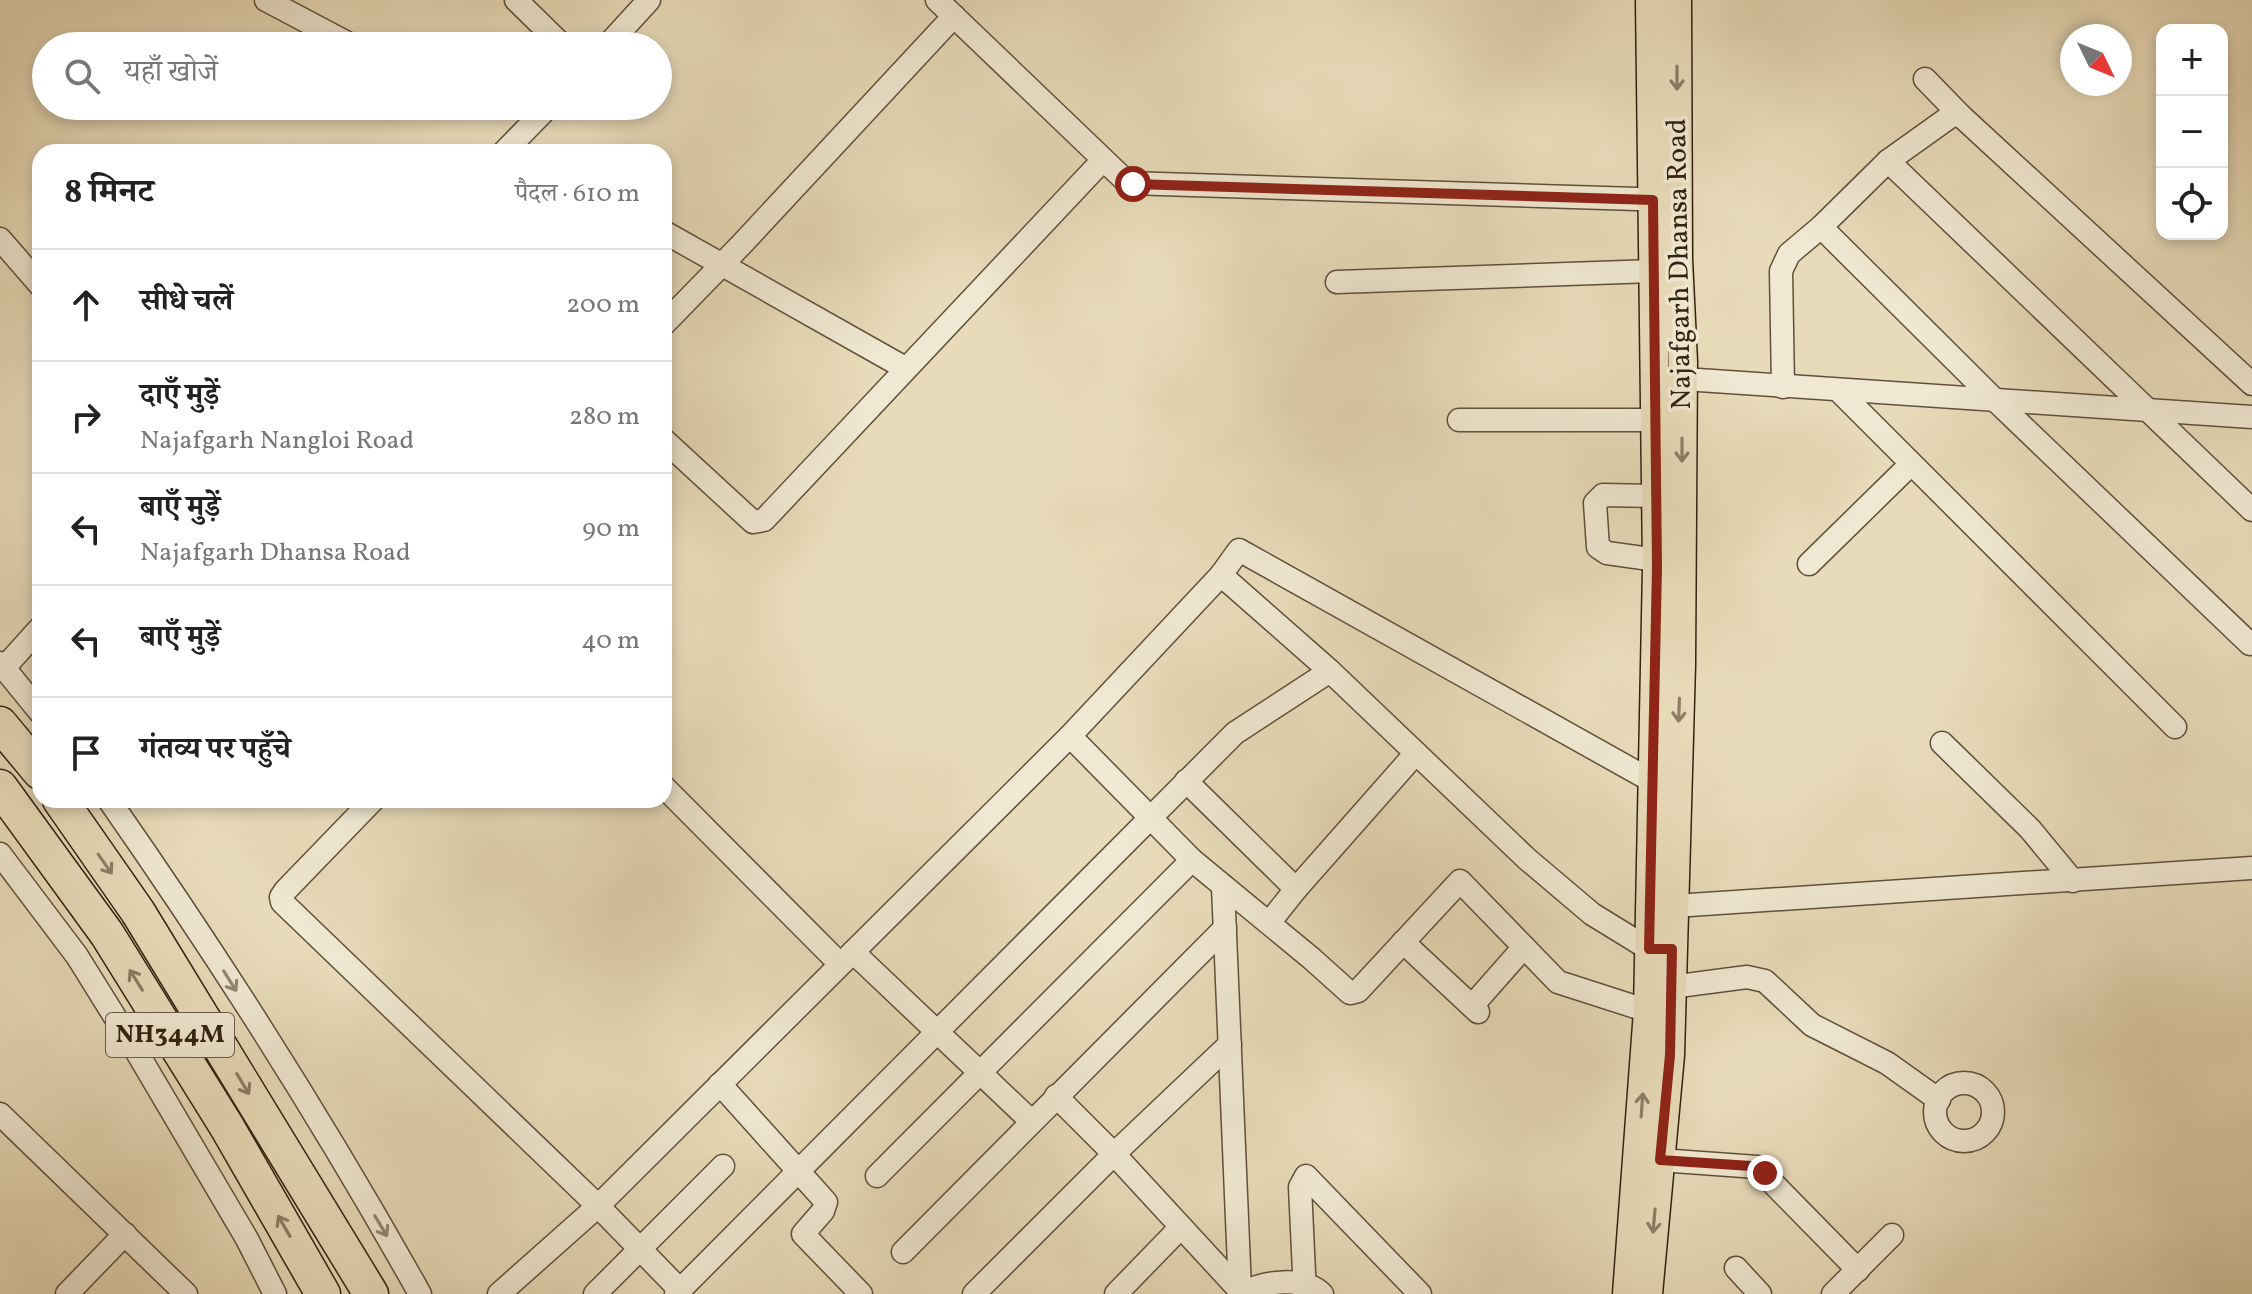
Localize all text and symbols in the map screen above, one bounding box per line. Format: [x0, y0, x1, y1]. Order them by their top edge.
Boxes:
north arrow [2060, 24, 2132, 96]
map controls [2156, 24, 2228, 240]
button: + [2156, 24, 2228, 96]
search box [32, 32, 672, 120]
text: यहाँ खोजें [124, 52, 218, 94]
icon: search [60, 54, 104, 98]
one-way arrow [1669, 64, 1685, 91]
button: − [2156, 96, 2228, 168]
street label: Najafgarh Dhansa Road [1658, 118, 1702, 410]
route start [1115, 166, 1151, 202]
button: locate [2156, 168, 2228, 240]
text: 8 मिनट [64, 170, 154, 217]
text: पैदल · 610 m [515, 176, 640, 212]
text: सीधे चलें [140, 281, 233, 323]
icon: ahead [64, 283, 108, 327]
text: 200 m [566, 287, 640, 323]
text: दाएँ मुड़ें [140, 375, 219, 417]
icon: right [64, 395, 108, 439]
text: 280 m [569, 399, 640, 435]
text: Najafgarh Nangloi Road [140, 423, 414, 459]
one-way arrow [1674, 436, 1690, 463]
text: बाएँ मुड़ें [140, 487, 220, 529]
icon: left [64, 507, 108, 551]
text: 90 m [582, 511, 640, 547]
text: Najafgarh Dhansa Road [140, 535, 411, 571]
text: बाएँ मुड़ें [140, 617, 220, 659]
icon: left [64, 619, 108, 663]
text: 40 m [581, 623, 640, 659]
one-way arrow [1672, 696, 1687, 723]
text: गंतव्य पर पहुँचे [140, 729, 291, 771]
icon: arrive [64, 731, 108, 775]
one-way arrow [97, 852, 113, 874]
one-way arrow [127, 969, 143, 992]
one-way arrow [222, 969, 238, 992]
road number: NH344M [106, 1013, 234, 1057]
one-way arrow [235, 1072, 251, 1095]
one-way arrow [1635, 1092, 1650, 1119]
route end [1747, 1155, 1783, 1191]
one-way arrow [1647, 1207, 1662, 1234]
one-way arrow [373, 1214, 389, 1237]
one-way arrow [276, 1215, 292, 1238]

